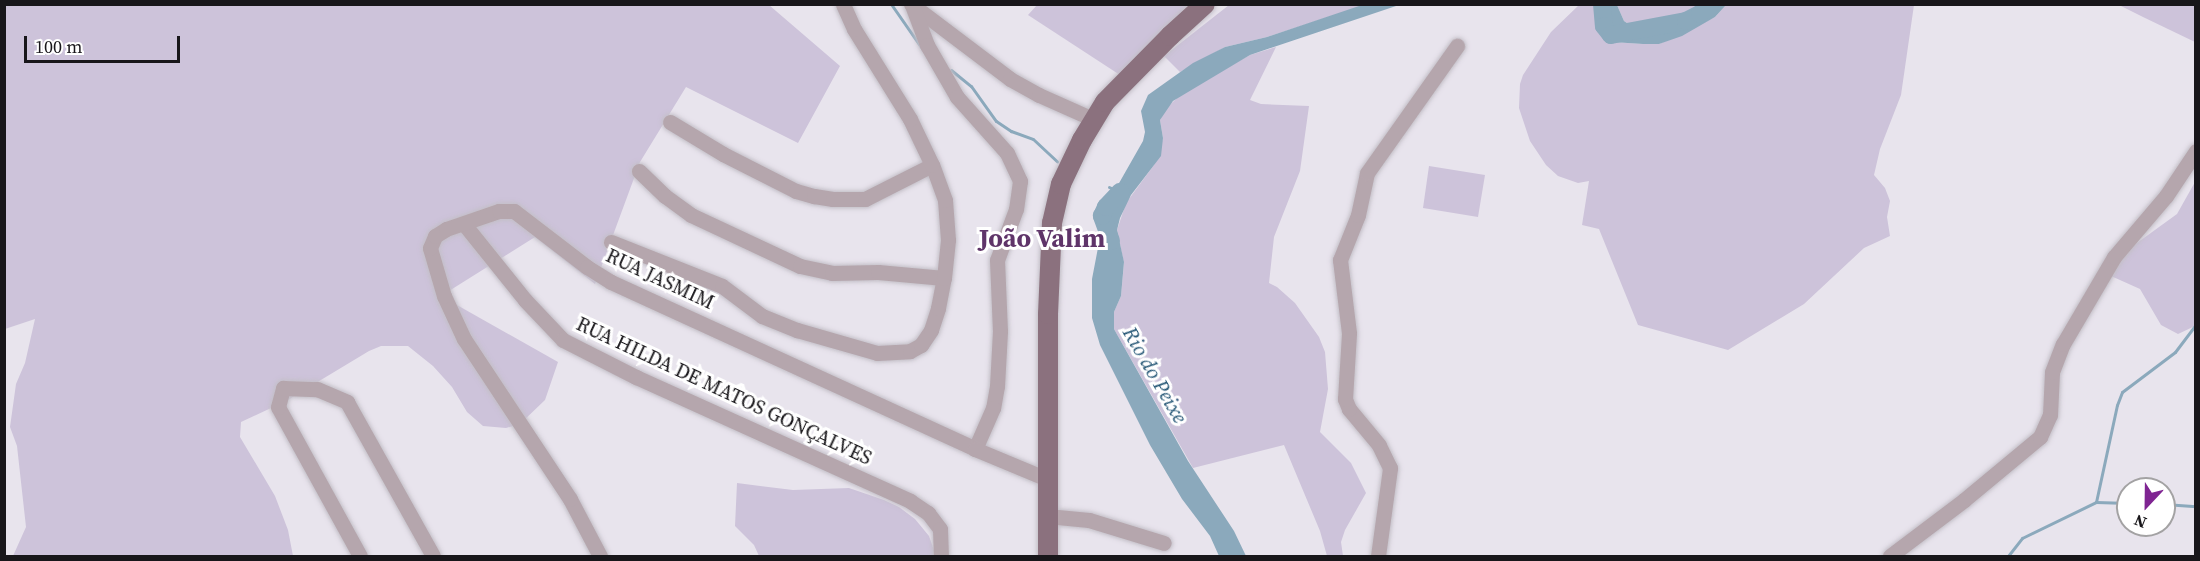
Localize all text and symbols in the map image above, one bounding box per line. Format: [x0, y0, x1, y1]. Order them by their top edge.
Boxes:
scale bar [27, 24, 183, 62]
text: 100 m [35, 34, 82, 59]
district label: João Valim [978, 223, 1106, 255]
street label: RUA JASMIM [602, 243, 718, 315]
street label: RUA HILDA DE MATOS GONÇALVES [572, 312, 876, 470]
water label: Rio do Peixe [1117, 322, 1193, 428]
north arrow [2116, 477, 2176, 537]
text: N [2130, 509, 2150, 534]

